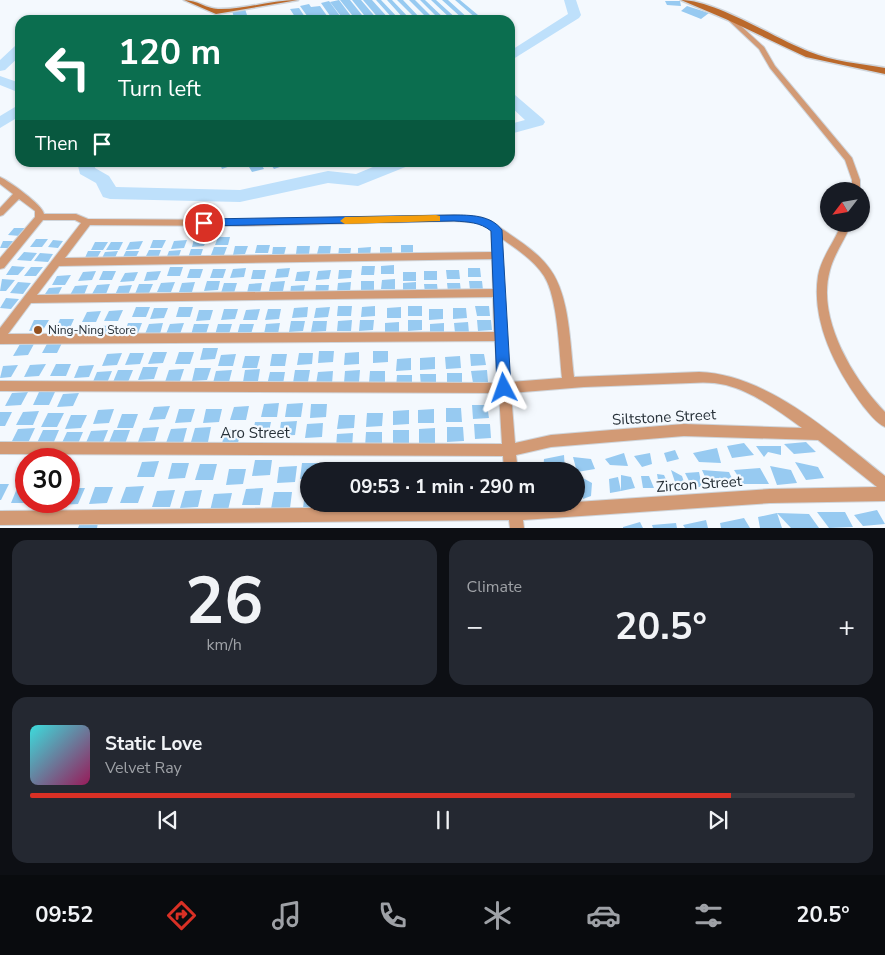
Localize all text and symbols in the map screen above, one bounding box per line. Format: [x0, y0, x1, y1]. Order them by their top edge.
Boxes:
text: 120 m [118, 29, 221, 76]
icon: left [35, 35, 100, 100]
text: Turn left [118, 74, 201, 104]
icon: arrive [88, 130, 116, 158]
text: Then [35, 131, 78, 157]
north arrow [820, 182, 870, 232]
map controls [820, 182, 870, 232]
pin [183, 202, 225, 244]
icon: arrive [190, 209, 218, 237]
place label: Ning-Ning Store [48, 322, 136, 338]
marker: Ning-Ning Store [32, 324, 44, 336]
position arrow [477, 361, 529, 413]
street label: Siltstone Street [611, 404, 717, 430]
street label: Aro Street [220, 423, 290, 443]
speed limit sign: 30 [15, 448, 80, 513]
street label: Zircon Street [655, 471, 743, 497]
text: 09:53 · 1 min · 290 m [350, 474, 535, 500]
text: 26 [185, 557, 263, 646]
text: Climate [467, 576, 522, 598]
text: 20.5° [615, 601, 707, 652]
text: − [467, 608, 483, 646]
text: + [838, 608, 855, 646]
text: km/h [207, 634, 242, 656]
text: Static Love [105, 731, 202, 757]
text: Velvet Ray [105, 757, 182, 779]
icon: previous [154, 806, 182, 834]
icon: pause [429, 806, 457, 834]
icon: next [704, 806, 732, 834]
icon: directions [164, 898, 199, 933]
icon: music [269, 898, 304, 933]
icon: phone [375, 898, 410, 933]
icon: climate [480, 898, 515, 933]
icon: car [586, 898, 621, 933]
icon: filters [691, 898, 726, 933]
text: 09:52 [35, 900, 93, 930]
text: 20.5° [796, 900, 850, 930]

